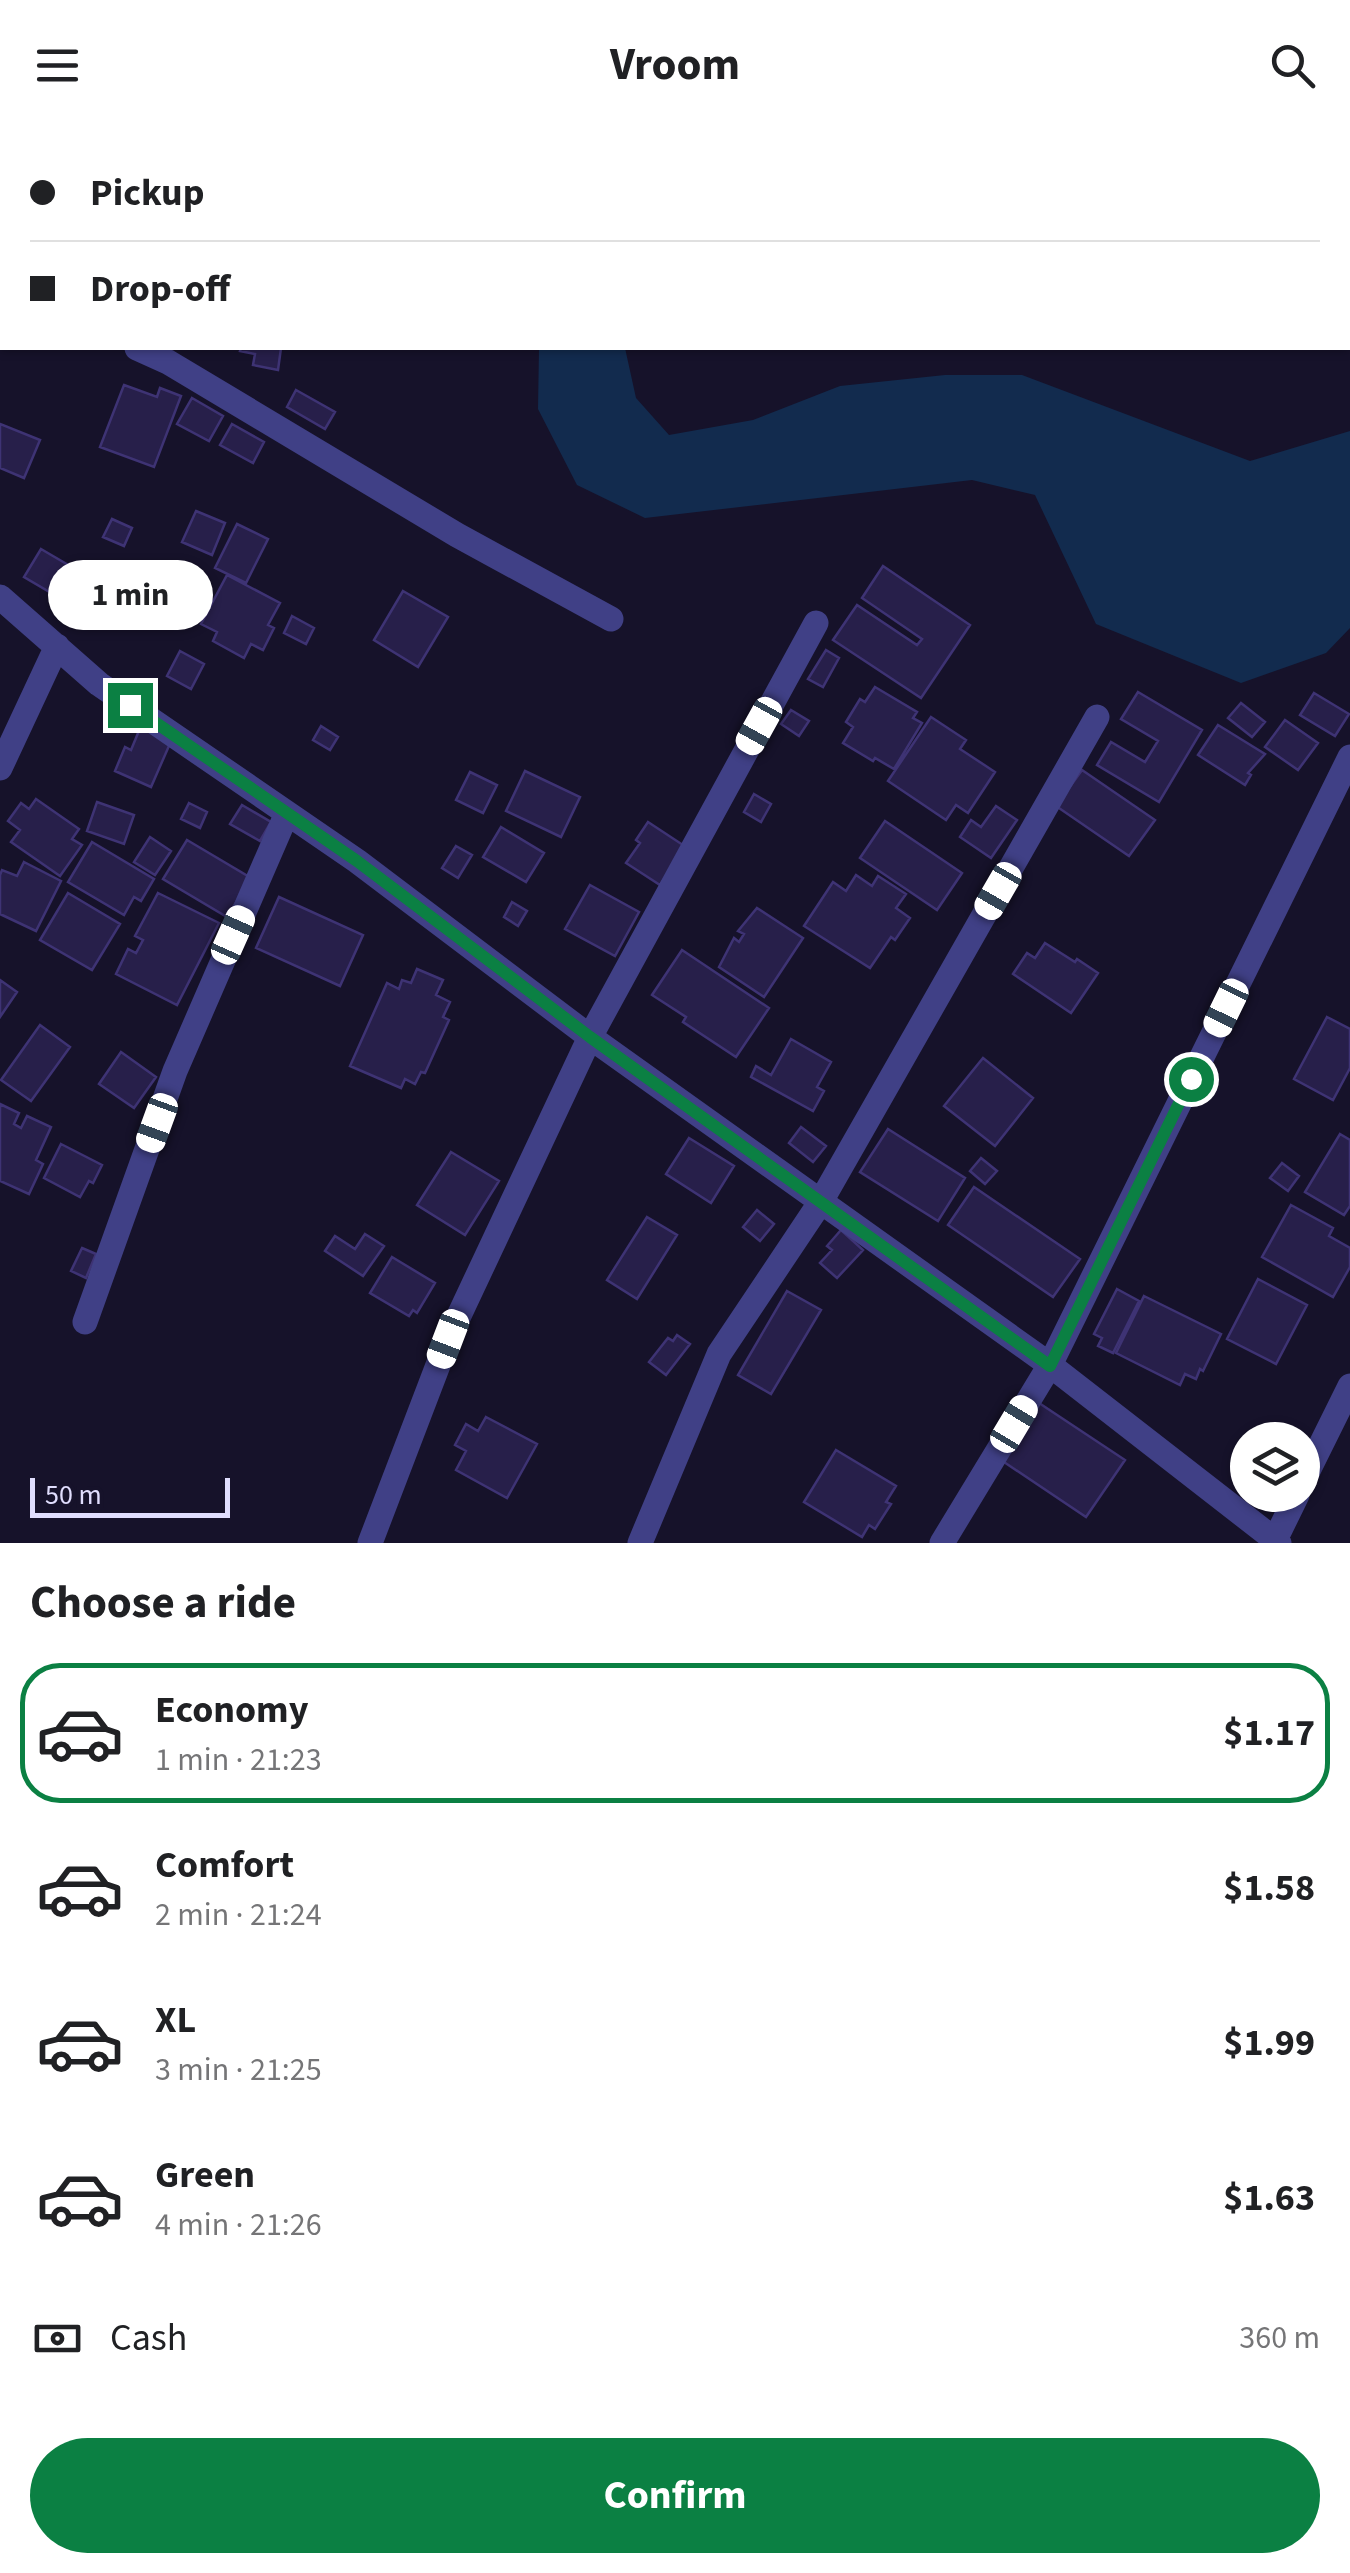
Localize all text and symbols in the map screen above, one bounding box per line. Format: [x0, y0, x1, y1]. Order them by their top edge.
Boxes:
text: Vroom [610, 33, 740, 97]
icon: menu [30, 38, 85, 93]
icon: search [1265, 38, 1320, 93]
text: Pickup [90, 166, 204, 220]
text: Drop-off [90, 262, 230, 316]
callout: 1 min [48, 560, 212, 630]
text: 1 min [92, 572, 169, 618]
route end [108, 683, 153, 728]
car [731, 692, 787, 760]
car [970, 858, 1026, 924]
car [207, 901, 259, 969]
car [1199, 974, 1253, 1042]
route start [1169, 1057, 1214, 1102]
car [133, 1090, 181, 1156]
car [423, 1306, 473, 1372]
car [986, 1391, 1042, 1457]
map controls [1230, 1422, 1320, 1512]
button: layers [1230, 1422, 1320, 1512]
scale bar [30, 1473, 230, 1518]
text: 50 m [45, 1475, 102, 1515]
text: Choose a ride [30, 1571, 296, 1635]
text: Economy [155, 1683, 308, 1737]
icon: car [35, 1688, 125, 1778]
text: $1.17 [1223, 1706, 1315, 1760]
text: 1 min · 21:23 [155, 1737, 322, 1783]
text: Comfort [155, 1838, 294, 1892]
icon: car [35, 1843, 125, 1933]
text: $1.58 [1223, 1861, 1315, 1915]
text: 2 min · 21:24 [155, 1892, 322, 1938]
text: XL [155, 1993, 196, 2047]
icon: car [35, 1998, 125, 2088]
text: $1.99 [1223, 2016, 1315, 2070]
text: 3 min · 21:25 [155, 2047, 322, 2093]
text: Green [155, 2148, 255, 2202]
icon: car [35, 2153, 125, 2243]
text: $1.63 [1223, 2171, 1315, 2225]
text: 4 min · 21:26 [155, 2202, 322, 2248]
icon: cash [30, 2311, 85, 2366]
text: Cash [110, 2311, 187, 2365]
text: 360 m [1239, 2315, 1320, 2361]
button: Confirm [30, 2438, 1320, 2553]

